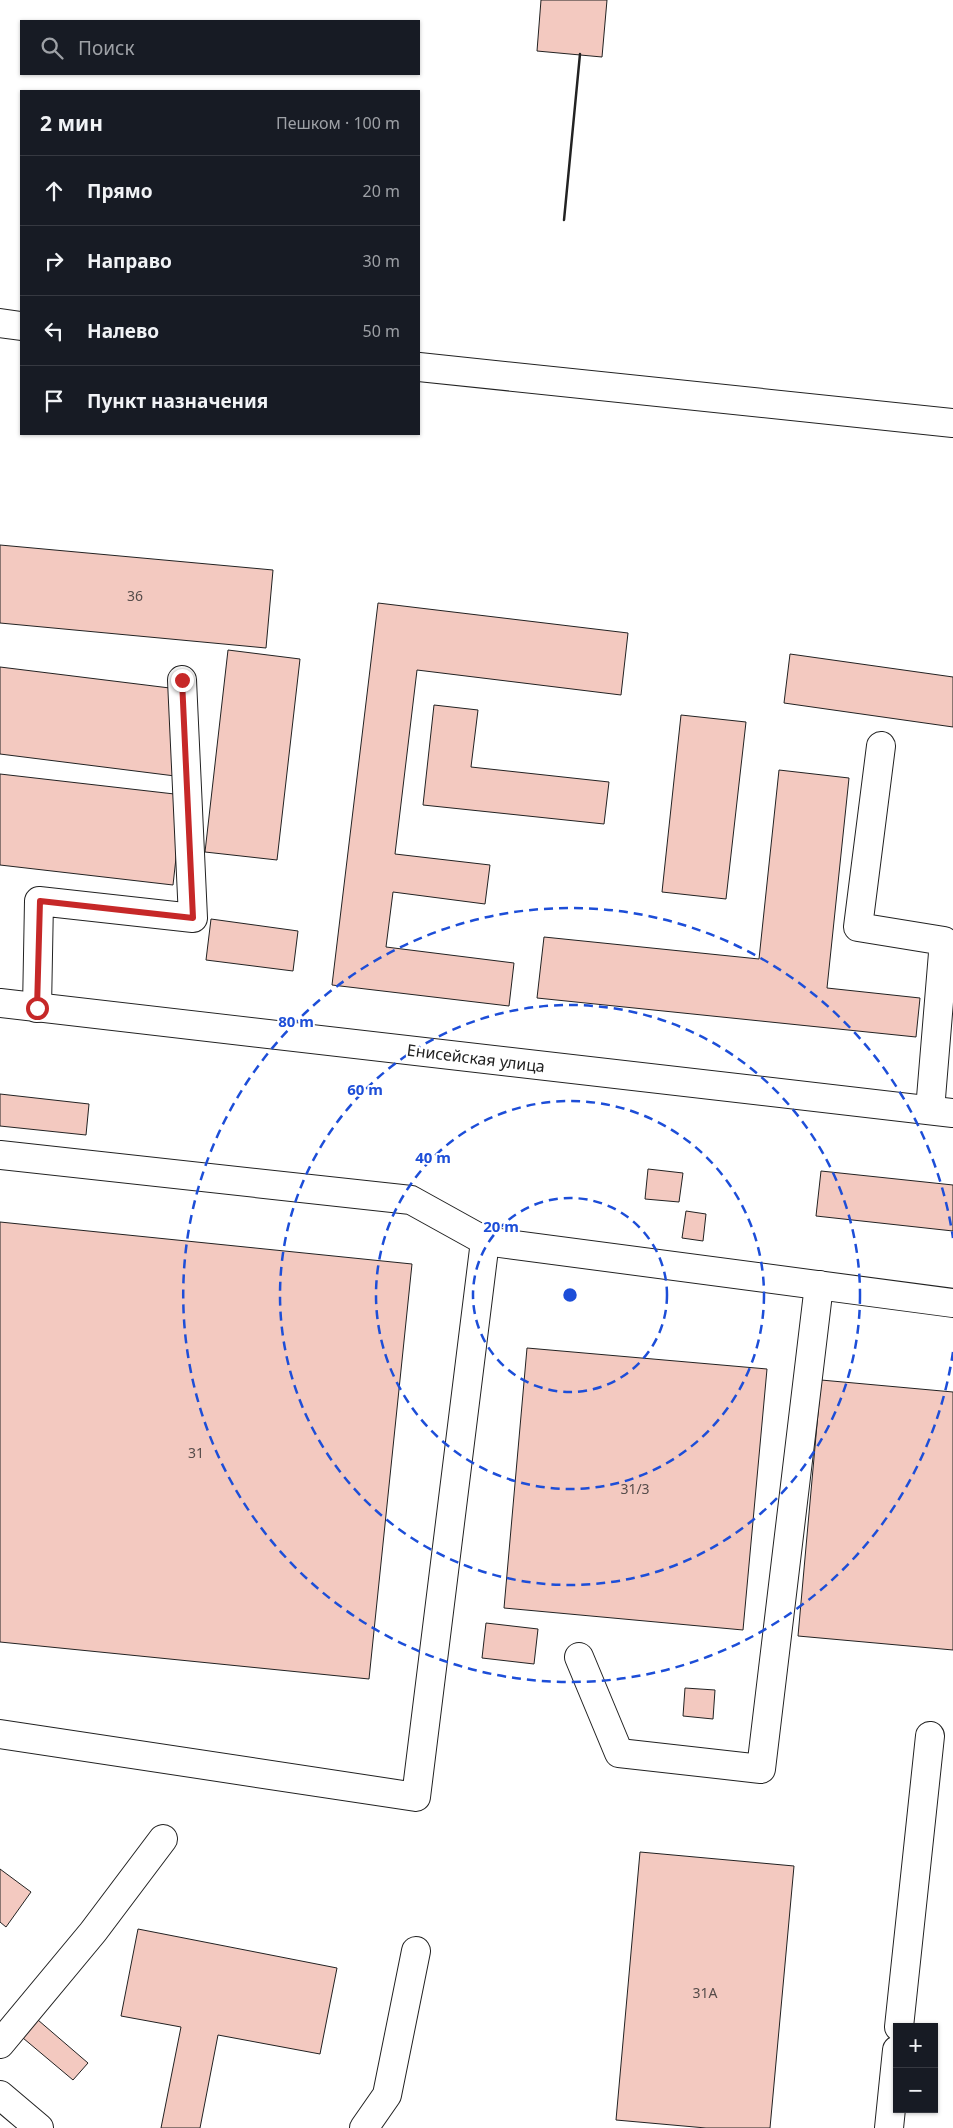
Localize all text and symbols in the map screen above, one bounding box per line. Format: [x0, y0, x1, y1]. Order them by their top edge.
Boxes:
search box [20, 20, 420, 75]
icon: search [38, 34, 66, 62]
text: Поиск [78, 35, 134, 61]
text: 2 мин [40, 109, 103, 137]
text: Пешком · 100 m [276, 112, 400, 134]
icon: ahead [40, 177, 68, 205]
text: Прямо [87, 178, 153, 204]
text: 20 m [363, 180, 400, 202]
icon: right [40, 247, 68, 275]
text: Направо [87, 248, 172, 274]
text: 30 m [363, 250, 400, 272]
icon: left [40, 317, 68, 345]
text: Налево [87, 318, 159, 344]
text: 50 m [363, 320, 400, 342]
icon: arrive [40, 387, 68, 415]
text: Пункт назначения [87, 388, 268, 414]
house number: 36 [127, 586, 143, 605]
route end [171, 669, 194, 692]
route start [26, 997, 49, 1020]
text: 80 m [278, 1011, 314, 1031]
street label: Енисейская улица [406, 1039, 546, 1077]
text: 60 m [347, 1079, 383, 1099]
text: 40 m [415, 1147, 451, 1167]
text: 20 m [483, 1216, 519, 1236]
centre of rings [561, 1286, 579, 1304]
house number: 31 [188, 1443, 204, 1462]
house number: 31/3 [620, 1479, 650, 1498]
house number: 31А [693, 1983, 718, 2002]
map controls [893, 2023, 938, 2113]
button: + [893, 2023, 938, 2068]
button: − [893, 2068, 938, 2113]

